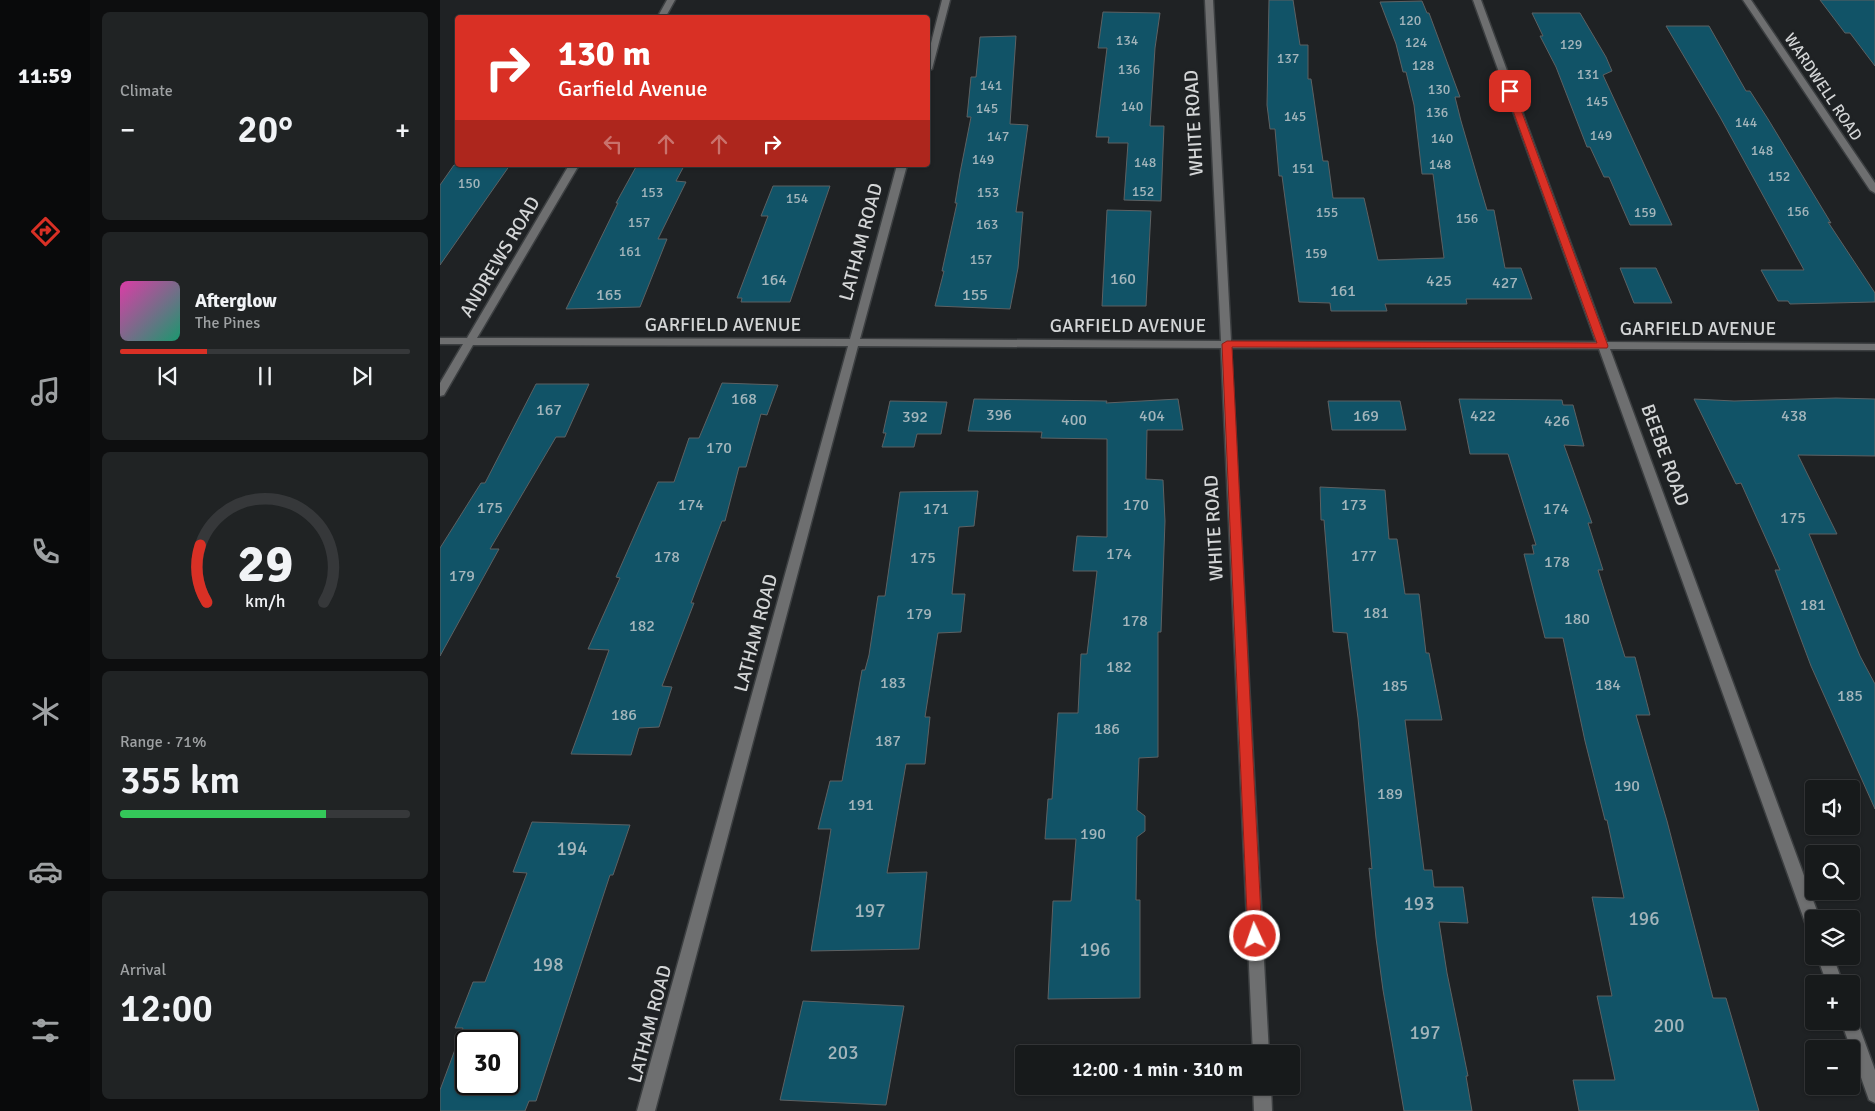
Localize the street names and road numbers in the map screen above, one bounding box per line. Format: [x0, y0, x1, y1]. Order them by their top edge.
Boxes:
street label: WARDWELL ROAD [1780, 29, 1866, 145]
street label: WHITE ROAD [1179, 69, 1209, 177]
street label: LATHAM ROAD [834, 181, 888, 303]
street label: ANDREWS ROAD [454, 192, 546, 322]
street label: GARFIELD AVENUE [645, 313, 801, 337]
street label: GARFIELD AVENUE [1050, 314, 1206, 338]
street label: GARFIELD AVENUE [1620, 317, 1776, 341]
street label: BEEBE ROAD [1635, 401, 1695, 509]
street label: WHITE ROAD [1199, 474, 1229, 582]
street label: LATHAM ROAD [729, 572, 783, 694]
street label: LATHAM ROAD [623, 963, 677, 1085]

